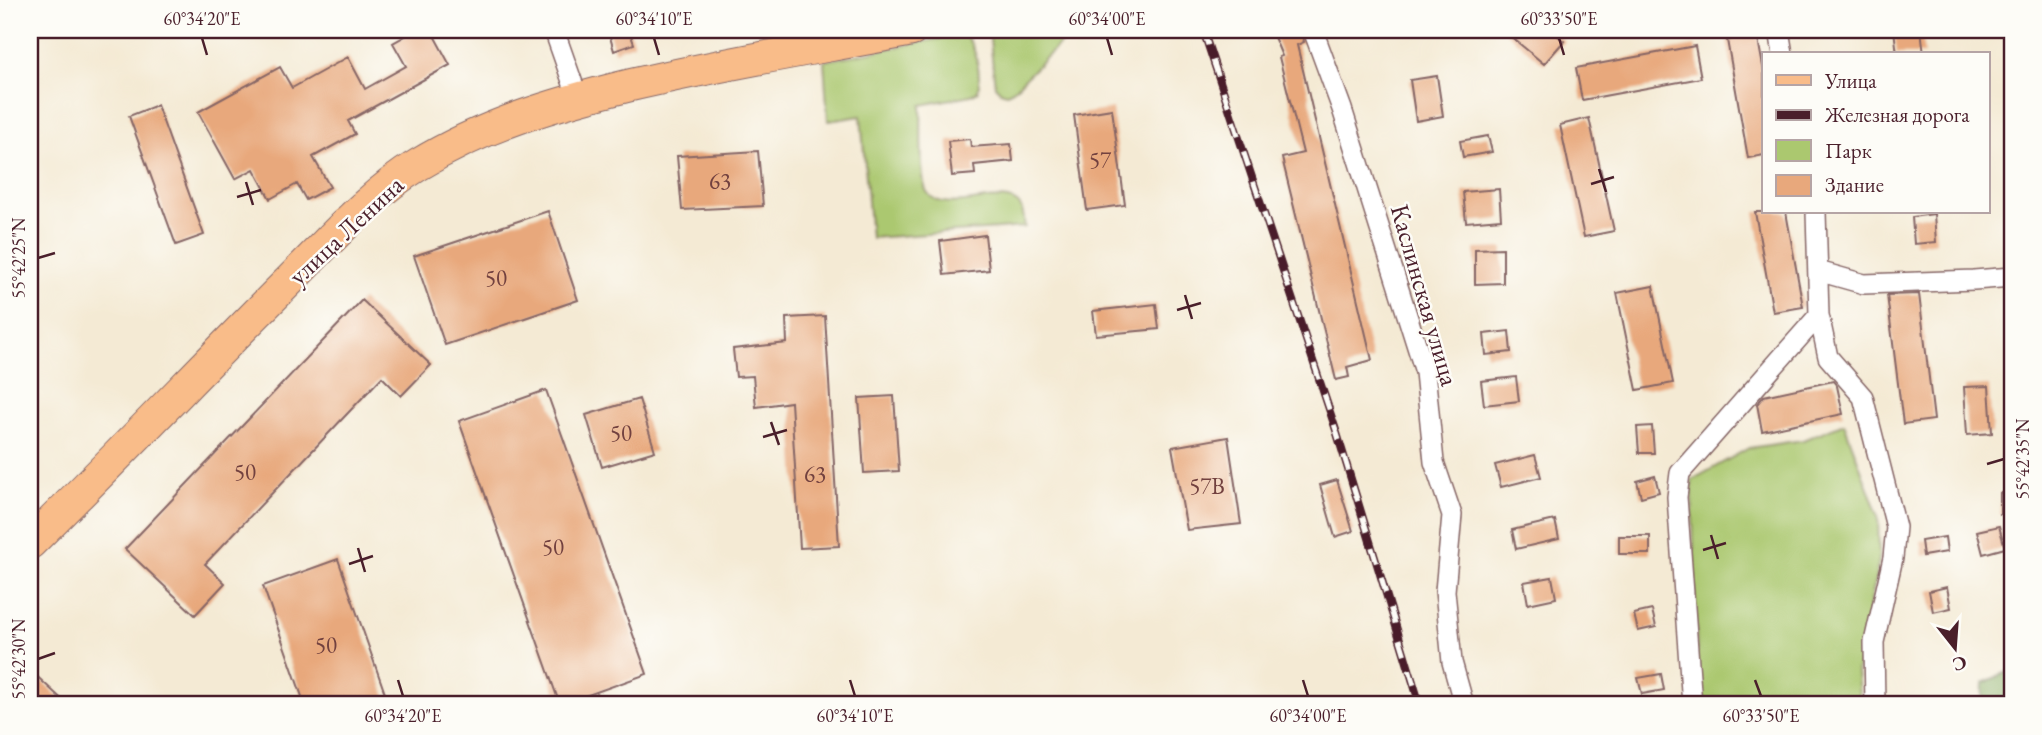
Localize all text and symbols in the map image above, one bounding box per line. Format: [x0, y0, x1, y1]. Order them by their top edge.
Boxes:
text: 60°34'20"E [164, 7, 240, 30]
text: 60°34'10"E [616, 7, 692, 30]
text: 60°34'00"E [1069, 7, 1145, 30]
text: 60°33'50"E [1521, 7, 1597, 30]
legend [1762, 52, 1990, 214]
text: Улица [1824, 67, 1877, 94]
text: Железная дорога [1824, 101, 1970, 128]
text: Парк [1825, 137, 1872, 164]
house number: 57 [1089, 145, 1112, 175]
house number: 63 [709, 166, 731, 196]
street label: улица Ленина [281, 167, 411, 292]
text: Здание [1825, 171, 1884, 198]
street label: Каслинская улица [1383, 200, 1467, 390]
text: 55°42'25"N [7, 217, 30, 298]
house number: 50 [485, 263, 507, 293]
house number: 50 [610, 418, 632, 448]
text: 55°42'35"N [2011, 418, 2034, 499]
house number: 50 [234, 457, 256, 487]
house number: 63 [804, 459, 826, 489]
house number: 57В [1189, 471, 1225, 501]
house number: 50 [542, 532, 564, 562]
north arrow [1920, 612, 1990, 682]
text: 55°42'30"N [7, 618, 30, 699]
house number: 50 [315, 630, 337, 660]
text: С [1950, 650, 1970, 678]
text: 60°34'20"E [365, 704, 441, 727]
text: 60°34'10"E [817, 704, 893, 727]
text: 60°34'00"E [1270, 704, 1346, 727]
text: 60°33'50"E [1723, 704, 1799, 727]

